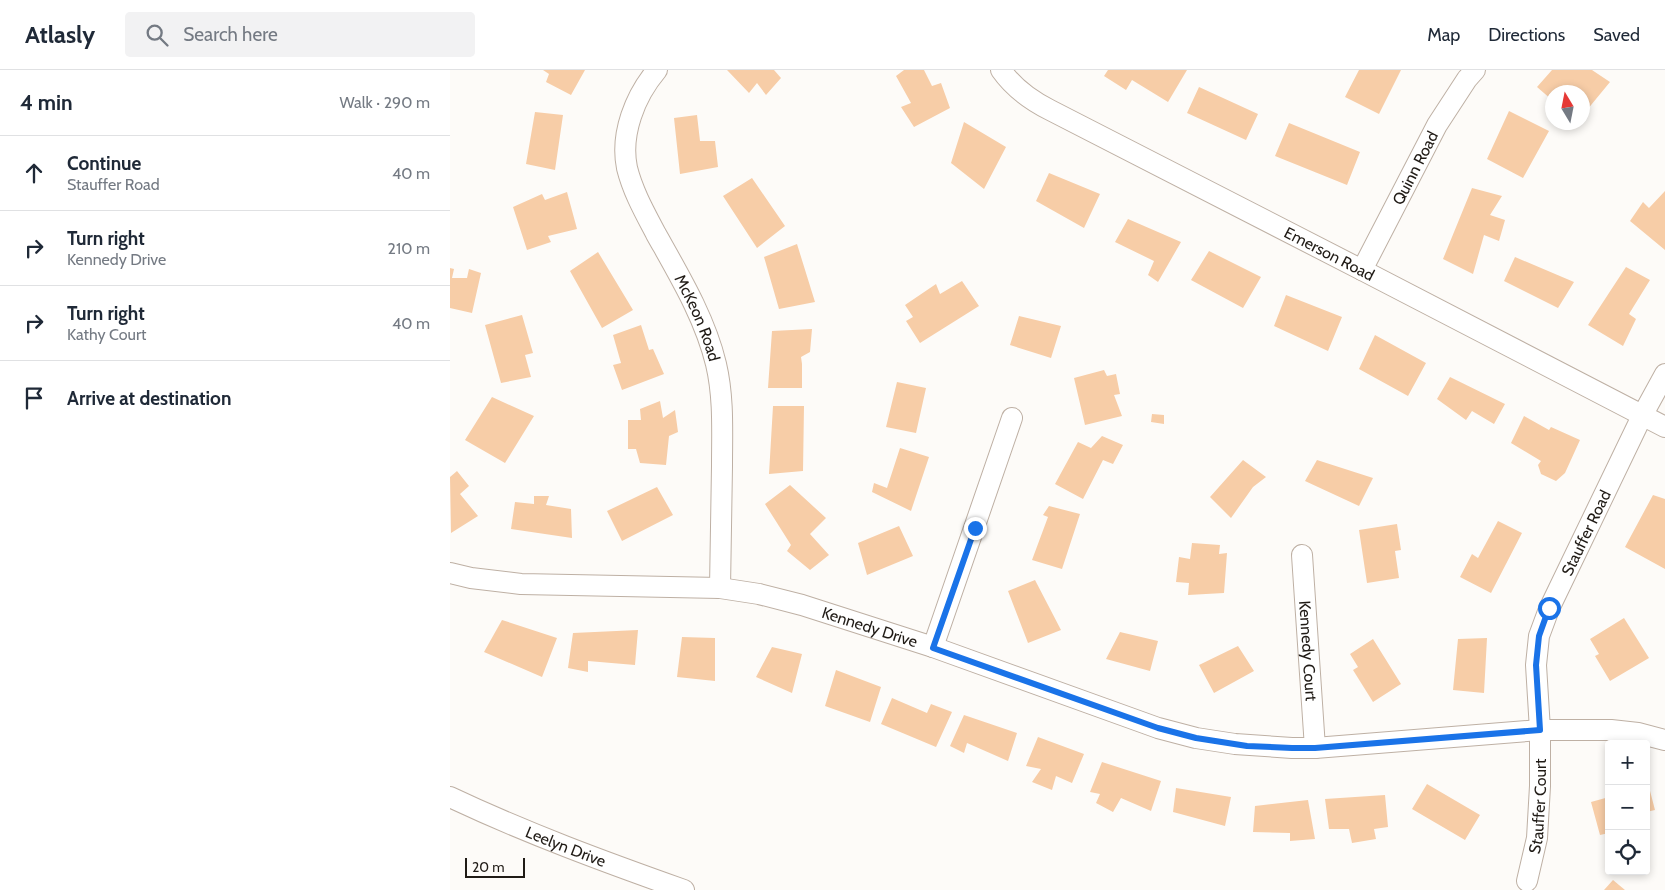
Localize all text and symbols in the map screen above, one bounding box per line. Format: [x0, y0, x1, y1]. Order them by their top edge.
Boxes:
search box [125, 12, 475, 57]
text: Atlasly [25, 20, 95, 49]
icon: search [143, 21, 171, 49]
text: Search here [183, 23, 278, 46]
text: Map [1427, 24, 1460, 46]
text: Directions [1488, 24, 1565, 46]
text: Saved [1593, 24, 1640, 46]
north arrow [1545, 85, 1590, 130]
text: 4 min [20, 90, 73, 115]
text: Walk · 290 m [340, 93, 430, 112]
street label: Quinn Road [1388, 128, 1442, 208]
text: Continue [67, 152, 141, 175]
icon: ahead [20, 159, 48, 187]
text: 40 m [392, 164, 430, 183]
text: Stauffer Road [67, 175, 160, 194]
street label: Emerson Road [1281, 222, 1378, 284]
text: Turn right [67, 227, 145, 250]
icon: right [20, 234, 48, 262]
text: 210 m [388, 239, 430, 258]
text: Kennedy Drive [67, 250, 166, 269]
street label: McKeon Road [671, 271, 724, 363]
text: Turn right [67, 302, 145, 325]
icon: right [20, 309, 48, 337]
text: 40 m [392, 314, 430, 333]
text: Kathy Court [67, 325, 146, 344]
icon: arrive [20, 384, 48, 412]
text: Arrive at destination [67, 387, 231, 410]
street label: Stauffer Road [1557, 487, 1614, 579]
route end [964, 517, 987, 540]
route start [1538, 597, 1561, 620]
street label: Kennedy Court [1296, 600, 1321, 702]
street label: Kennedy Drive [820, 603, 920, 651]
map controls [1605, 740, 1650, 875]
button: + [1605, 740, 1650, 785]
street label: Stauffer Court [1524, 758, 1550, 855]
button: − [1605, 785, 1650, 830]
street label: Leelyn Drive [523, 822, 609, 870]
button: locate [1605, 830, 1650, 875]
scale bar [465, 855, 525, 878]
text: 20 m [472, 858, 505, 876]

